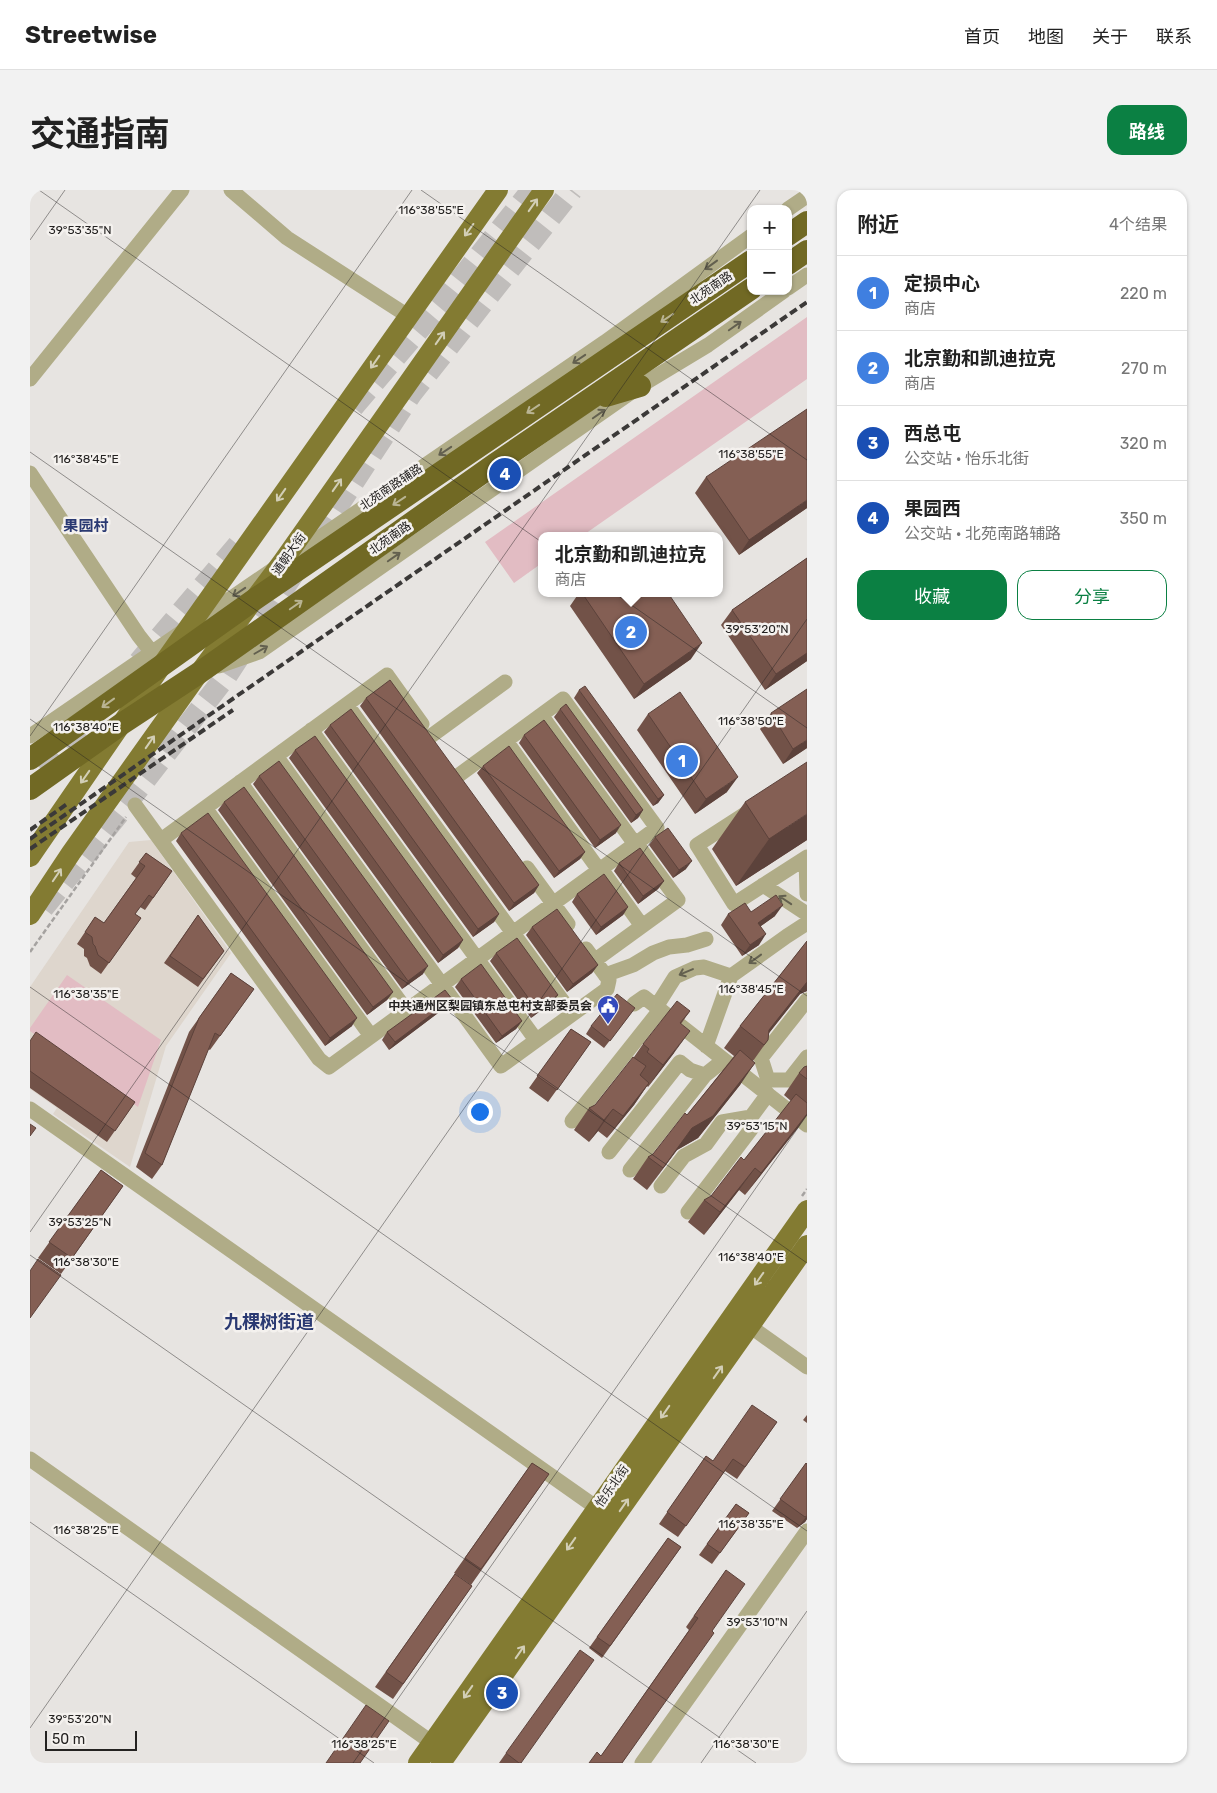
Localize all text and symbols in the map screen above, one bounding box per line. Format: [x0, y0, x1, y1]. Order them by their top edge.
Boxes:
text: Streetwise [25, 21, 157, 49]
text: 首页 [964, 26, 1000, 48]
text: 地图 [1028, 26, 1064, 48]
text: 关于 [1092, 26, 1128, 48]
text: 联系 [1156, 26, 1192, 48]
button: 路线 [1107, 105, 1187, 155]
text: 交通指南 [30, 113, 170, 155]
one-way arrow [528, 198, 538, 212]
text: 116°38'55"E [398, 203, 464, 217]
map controls [747, 205, 792, 295]
button: + [747, 205, 792, 250]
text: 附近 [857, 212, 899, 237]
text: 4个结果 [1109, 215, 1167, 234]
text: 39°53'35"N [48, 223, 112, 237]
one-way arrow [464, 223, 474, 237]
button: − [747, 250, 792, 295]
one-way arrow [704, 260, 718, 270]
street label: 北苑南路 [687, 269, 735, 307]
text: 定损中心 [904, 272, 980, 295]
text: 1 [869, 284, 877, 303]
text: 220 m [1120, 284, 1167, 303]
text: 商店 [904, 299, 936, 318]
one-way arrow [660, 313, 674, 323]
one-way arrow [728, 321, 742, 331]
one-way arrow [435, 331, 445, 345]
text: 北京勤和凯迪拉克 [904, 347, 1056, 370]
one-way arrow [572, 354, 586, 364]
one-way arrow [370, 355, 380, 369]
text: 2 [868, 359, 878, 378]
text: 270 m [1121, 359, 1167, 378]
text: 商店 [904, 374, 936, 393]
one-way arrow [526, 404, 540, 414]
one-way arrow [592, 409, 606, 419]
text: 西总屯 [904, 422, 961, 445]
text: 3 [868, 434, 878, 453]
text: 320 m [1120, 434, 1167, 453]
one-way arrow [438, 446, 452, 456]
text: 116°38'55"E [718, 447, 784, 461]
text: 公交站 · 怡乐北街 [904, 449, 1029, 468]
text: 116°38'45"E [53, 452, 119, 466]
pin: 4 [489, 455, 521, 493]
street label: 北苑南路辅路 [357, 461, 425, 513]
one-way arrow [332, 478, 342, 492]
one-way arrow [276, 488, 287, 501]
one-way arrow [392, 496, 406, 506]
text: 果园西 [904, 497, 961, 520]
text: 4 [868, 509, 878, 528]
text: 350 m [1120, 509, 1167, 528]
district label: 果园村 [63, 517, 109, 535]
street label: 北苑南路 [366, 518, 414, 558]
text: 公交站 · 北苑南路辅路 [904, 524, 1061, 543]
street label: 通朝大街 [269, 530, 309, 578]
popup [538, 532, 723, 597]
text: 北京勤和凯迪拉克 [554, 543, 707, 566]
one-way arrow [387, 552, 401, 562]
text: 商店 [554, 570, 587, 589]
button: 收藏 [857, 570, 1007, 620]
button: 分享 [1017, 570, 1167, 620]
one-way arrow [232, 587, 246, 597]
one-way arrow [289, 600, 303, 610]
pin: 2 [615, 613, 647, 651]
text: 39°53'20"N [725, 622, 789, 636]
one-way arrow [253, 645, 268, 655]
one-way arrow [101, 698, 115, 708]
text: 116°38'50"E [718, 714, 784, 728]
text: 116°38'40"E [53, 720, 119, 734]
one-way arrow [145, 735, 155, 749]
pin: 1 [666, 742, 698, 780]
one-way arrow [80, 770, 90, 784]
one-way arrow [52, 868, 62, 882]
one-way arrow [778, 894, 792, 905]
one-way arrow [748, 954, 762, 964]
one-way arrow [679, 968, 694, 978]
text: 116°38'45"E [718, 982, 784, 996]
text: 116°38'35"E [53, 987, 119, 1001]
public building icon: 中共通州区梨园镇东总屯村支部委员会 [596, 994, 620, 1025]
place label: 中共通州区梨园镇东总屯村支部委员会 [388, 999, 592, 1013]
your location [467, 1099, 493, 1125]
text: 39°53'15"N [726, 1119, 788, 1133]
text: 39°53'25"N [49, 1215, 111, 1229]
text: 116°38'40"E [718, 1250, 784, 1264]
text: 116°38'30"E [53, 1255, 119, 1269]
one-way arrow [754, 1272, 764, 1286]
district label: 九棵树街道 [224, 1311, 314, 1333]
one-way arrow [712, 1366, 723, 1379]
one-way arrow [660, 1404, 670, 1418]
street label: 怡乐北街 [592, 1462, 632, 1510]
one-way arrow [619, 1498, 629, 1512]
text: 116°38'35"E [718, 1517, 784, 1531]
text: 116°38'25"E [53, 1523, 119, 1537]
one-way arrow [566, 1537, 576, 1551]
text: 39°53'10"N [726, 1615, 788, 1629]
one-way arrow [515, 1645, 525, 1659]
pin: 3 [486, 1674, 518, 1712]
one-way arrow [463, 1685, 473, 1699]
text: 39°53'20"N [48, 1712, 112, 1726]
scale bar [45, 1728, 138, 1751]
text: 50 m [52, 1731, 85, 1748]
text: 116°38'25"E [331, 1737, 397, 1751]
text: 116°38'30"E [713, 1737, 779, 1751]

